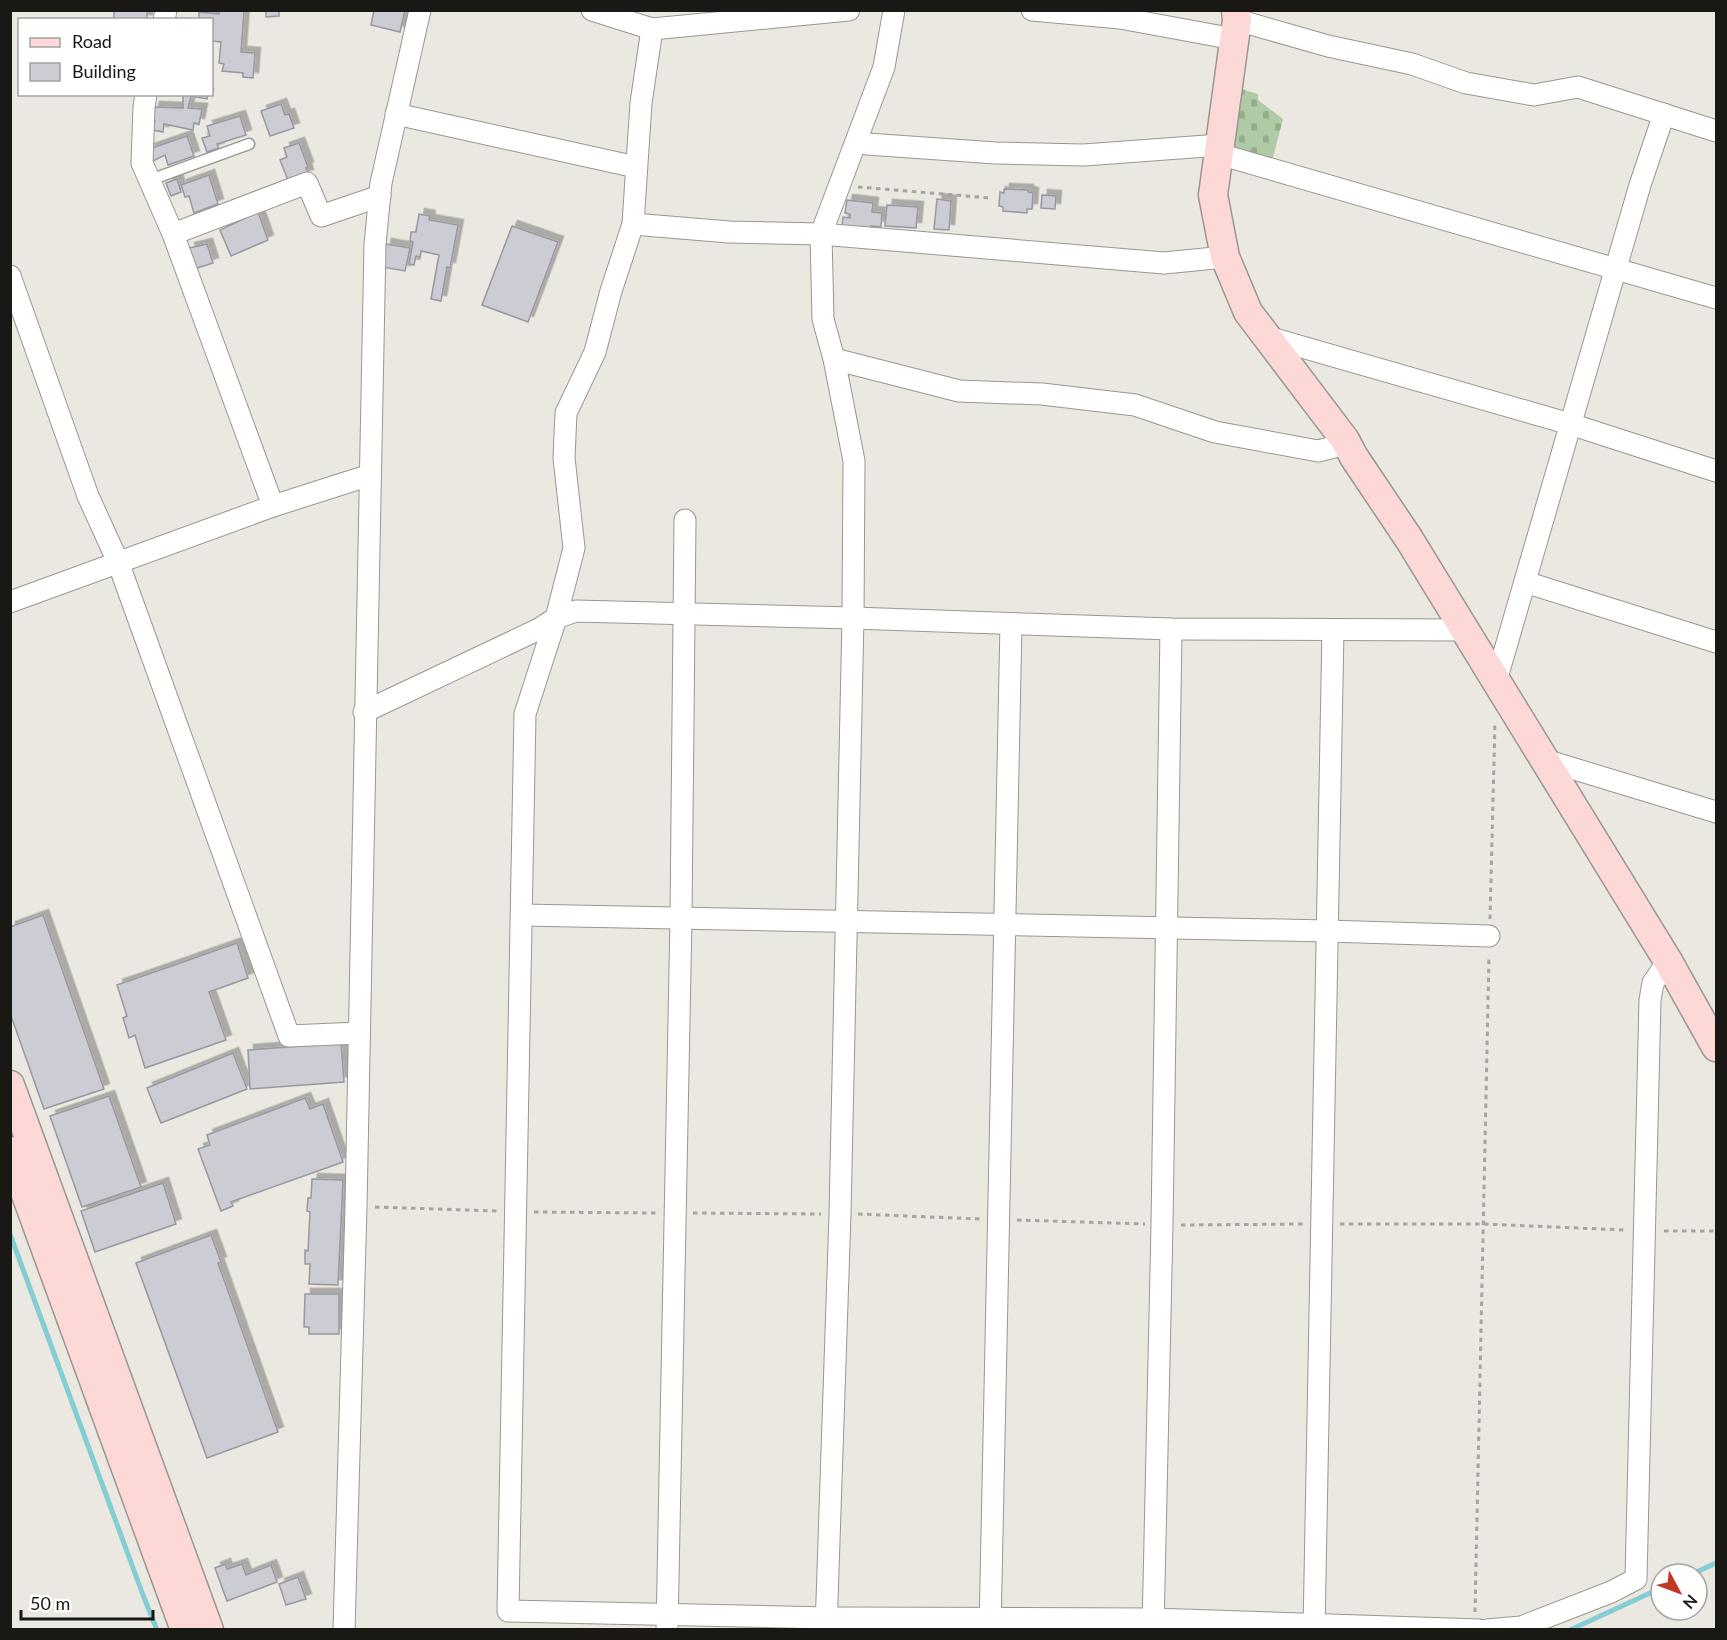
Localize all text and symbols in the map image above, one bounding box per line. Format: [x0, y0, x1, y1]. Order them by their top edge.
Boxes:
legend [18, 18, 213, 96]
text: Road [72, 30, 112, 52]
text: Building [72, 60, 136, 82]
north arrow [1649, 1562, 1709, 1622]
scale bar [21, 1583, 153, 1621]
text: N [1679, 1591, 1702, 1613]
text: 50 m [30, 1592, 70, 1614]

